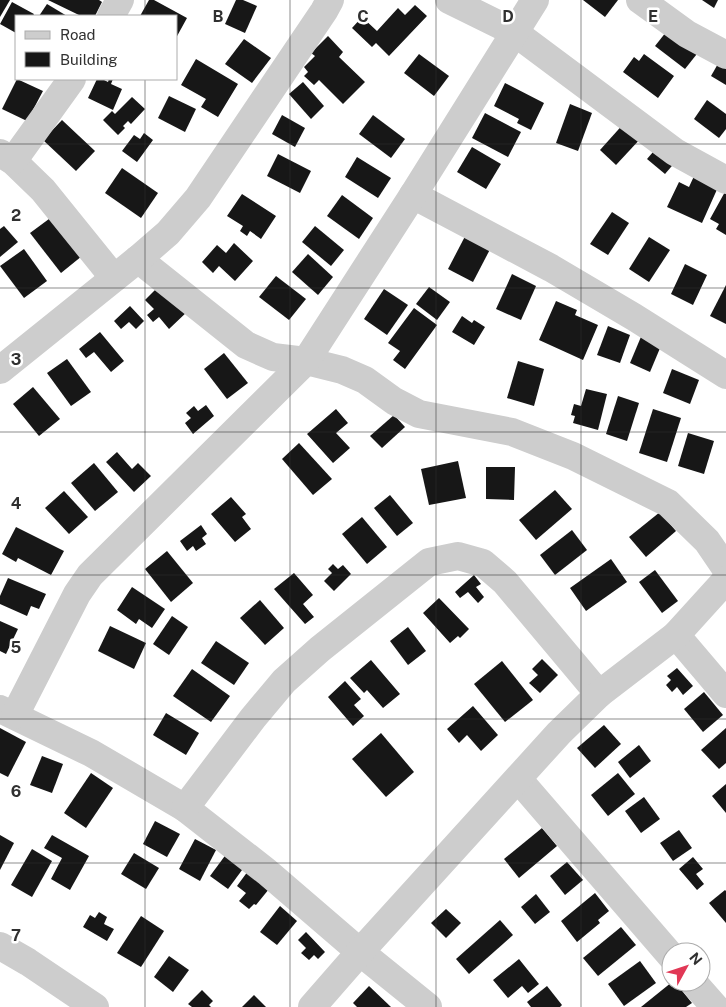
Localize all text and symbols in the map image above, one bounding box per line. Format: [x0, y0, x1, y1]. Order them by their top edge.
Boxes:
text: B [213, 7, 224, 26]
text: C [357, 7, 369, 26]
text: D [502, 7, 514, 26]
text: E [648, 7, 658, 26]
legend [15, 15, 178, 80]
text: Road [60, 26, 96, 43]
text: Building [60, 51, 118, 68]
text: 2 [11, 206, 21, 225]
text: 3 [11, 350, 21, 369]
text: 4 [11, 494, 22, 513]
text: 5 [11, 638, 22, 657]
text: 6 [11, 782, 21, 801]
text: 7 [11, 926, 21, 945]
north arrow [661, 942, 711, 992]
text: N [686, 949, 706, 968]

